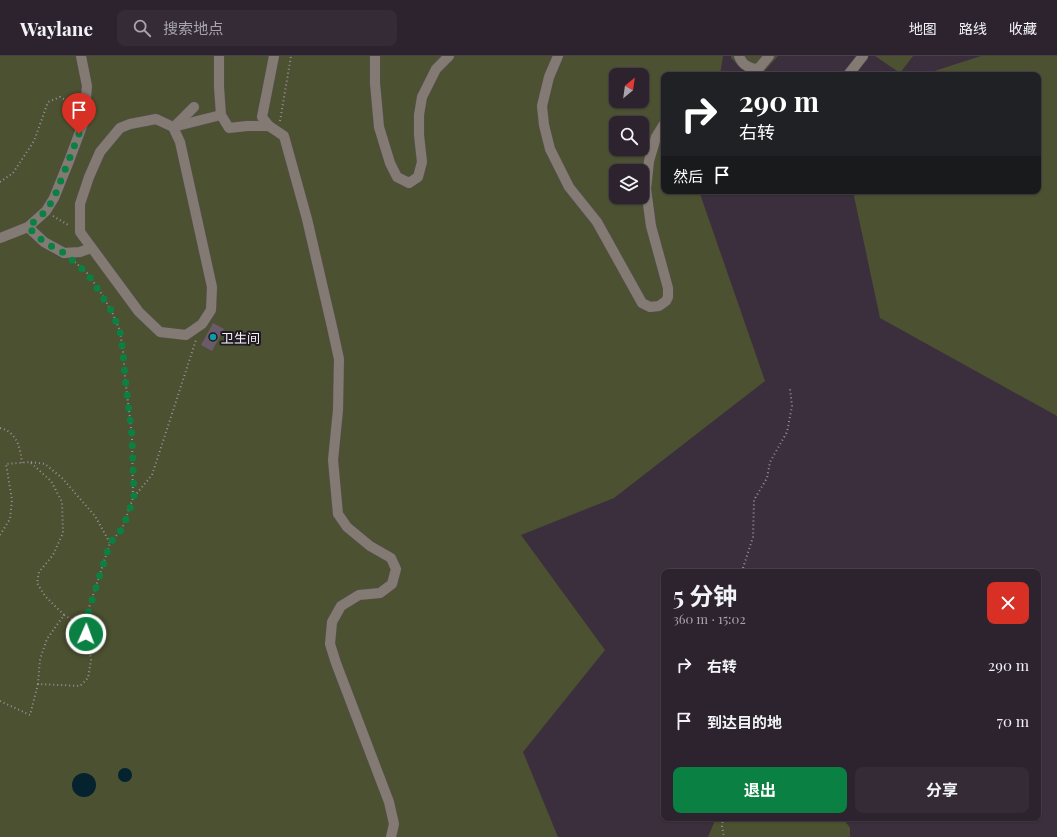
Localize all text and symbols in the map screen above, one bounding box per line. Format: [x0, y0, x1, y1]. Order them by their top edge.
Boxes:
search box [117, 10, 397, 46]
text: Waylane [20, 15, 93, 41]
icon: search [131, 17, 153, 39]
text: 搜索地点 [163, 18, 223, 38]
text: 地图 [909, 19, 937, 38]
text: 路线 [959, 19, 987, 38]
text: 收藏 [1009, 19, 1037, 38]
north arrow [609, 68, 649, 108]
map controls [609, 68, 649, 204]
text: 290 m [739, 82, 819, 119]
icon: right [673, 88, 725, 140]
pin [62, 93, 96, 134]
icon: arrive [68, 99, 90, 121]
button: search [609, 116, 649, 156]
text: 右转 [739, 120, 775, 144]
button: layers [609, 164, 649, 204]
icon: arrive [711, 164, 733, 186]
text: 然后 [673, 166, 703, 186]
place label: 卫生间 [221, 329, 260, 346]
marker: 卫生间 [208, 332, 218, 342]
text: 5 分钟 [673, 579, 737, 611]
button: close [987, 582, 1029, 624]
text: 360 m · 15:02 [673, 610, 746, 627]
position arrow [65, 613, 107, 655]
icon: right [673, 654, 695, 676]
text: 290 m [988, 655, 1029, 675]
text: 右转 [707, 656, 737, 676]
icon: arrive [673, 710, 695, 732]
text: 70 m [997, 711, 1029, 731]
text: 到达目的地 [707, 712, 782, 732]
button: 退出 [673, 767, 847, 813]
button: 分享 [855, 767, 1029, 813]

